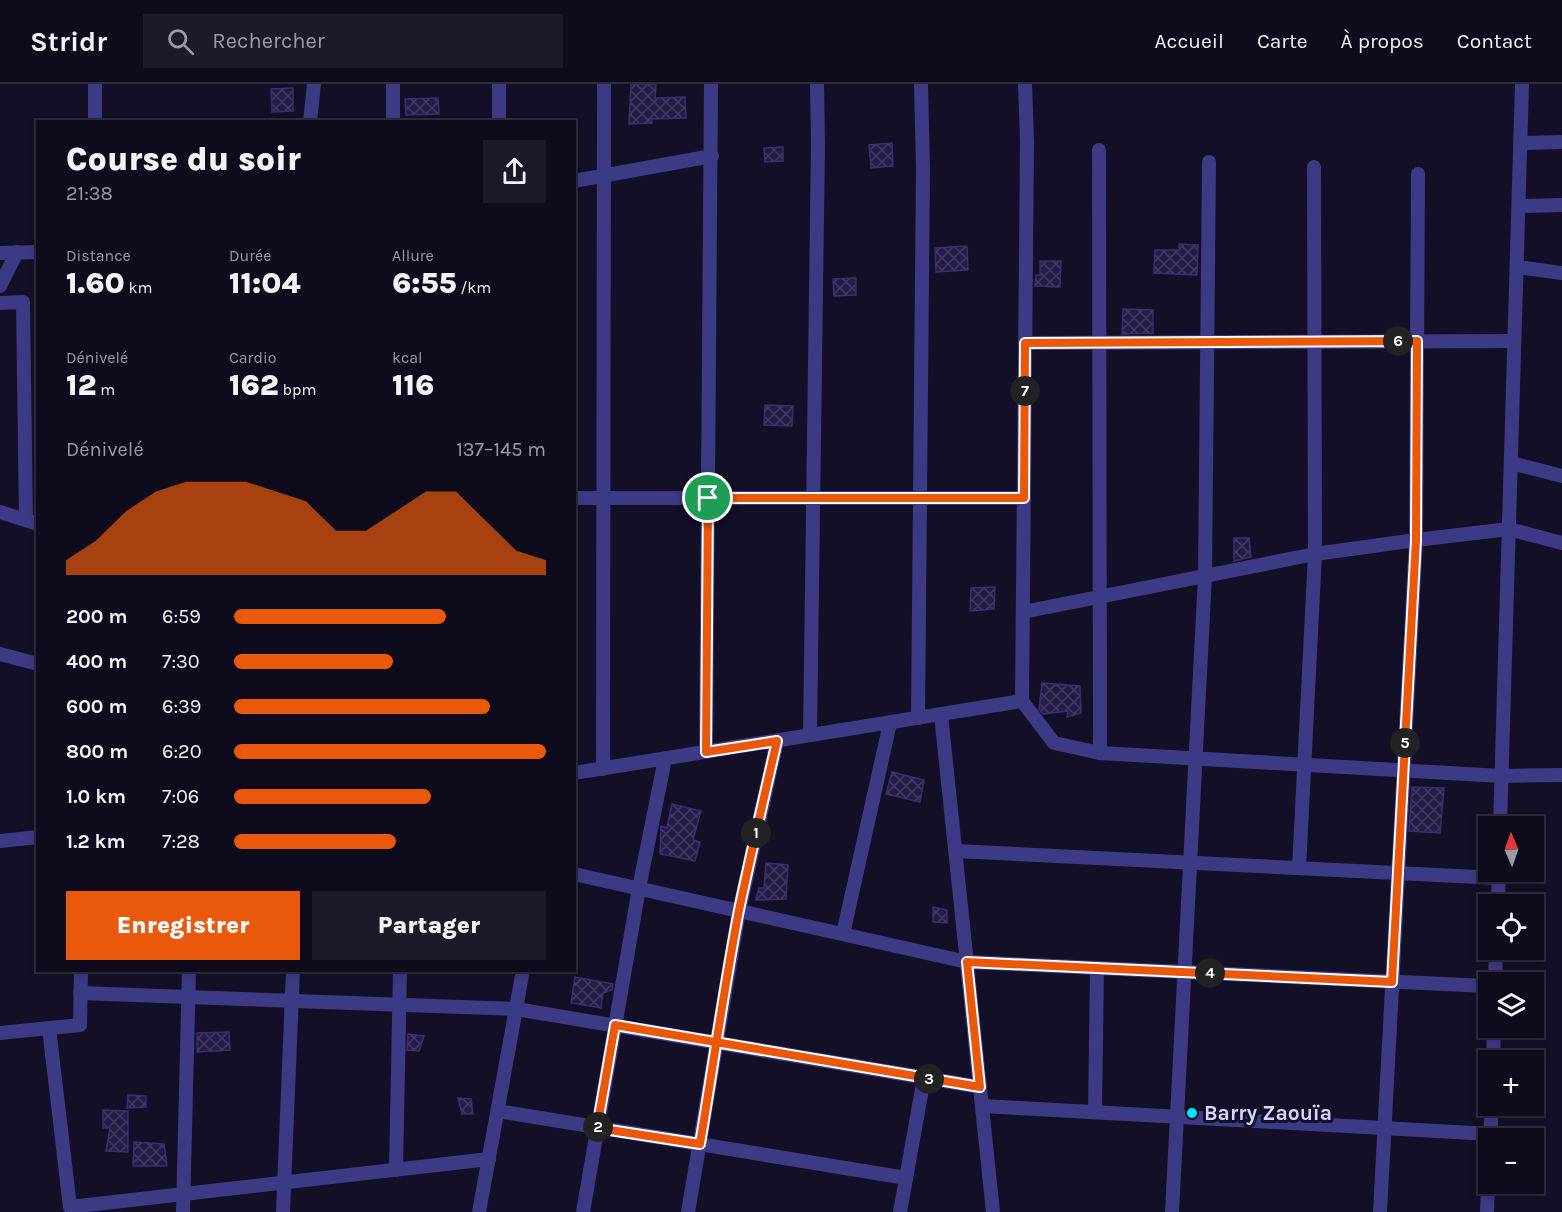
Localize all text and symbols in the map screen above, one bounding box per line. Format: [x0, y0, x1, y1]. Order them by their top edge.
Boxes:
search box [143, 14, 563, 68]
text: Stridr [30, 25, 107, 58]
icon: search [164, 25, 197, 58]
text: Rechercher [212, 28, 325, 54]
text: Accueil [1155, 29, 1224, 53]
text: Carte [1257, 29, 1308, 53]
text: À propos [1341, 29, 1424, 53]
text: Contact [1457, 29, 1532, 53]
text: Course du soir [66, 140, 301, 178]
button: share [483, 140, 546, 203]
text: 21:38 [66, 182, 113, 205]
text: Distance [66, 246, 131, 265]
text: Durée [229, 246, 271, 265]
text: Allure [392, 246, 434, 265]
text: 1.60 [66, 265, 125, 301]
text: 11:04 [229, 265, 301, 301]
text: 6:55 [392, 265, 457, 301]
text: km [125, 278, 152, 297]
text: /km [457, 278, 491, 297]
pin: 6 [1383, 326, 1413, 356]
text: 6 [1393, 331, 1403, 350]
text: Dénivelé [66, 348, 128, 367]
text: Cardio [229, 348, 276, 367]
text: kcal [392, 348, 423, 367]
text: 12 [66, 367, 96, 403]
text: 162 [229, 367, 279, 403]
text: 116 [392, 367, 434, 403]
pin: 7 [1010, 376, 1040, 406]
text: m [96, 380, 115, 399]
text: bpm [279, 380, 316, 399]
text: 7 [1021, 381, 1029, 400]
text: Dénivelé [66, 438, 144, 461]
text: 137–145 m [456, 438, 546, 461]
pin [682, 472, 733, 523]
icon: arrive [691, 481, 724, 514]
text: 200 m [66, 605, 127, 628]
text: 6:59 [162, 605, 201, 628]
text: 400 m [66, 650, 127, 673]
text: 7:30 [162, 650, 200, 673]
text: 600 m [66, 695, 127, 718]
text: 6:39 [162, 695, 201, 718]
pin: 5 [1390, 728, 1420, 758]
text: 5 [1400, 733, 1410, 752]
text: 800 m [66, 740, 128, 763]
text: 6:20 [162, 740, 202, 763]
text: 1.0 km [66, 785, 126, 808]
text: 7:06 [162, 785, 199, 808]
north arrow [1478, 816, 1544, 882]
map controls [1478, 816, 1544, 1194]
pin: 1 [741, 818, 771, 848]
text: 1 [753, 823, 759, 842]
text: 1.2 km [66, 830, 125, 853]
text: 7:28 [162, 830, 200, 853]
button: Enregistrer [66, 891, 300, 960]
button: Partager [312, 891, 546, 960]
button: locate [1478, 894, 1544, 960]
pin: 4 [1195, 958, 1225, 988]
text: 4 [1205, 963, 1215, 982]
button: layers [1478, 972, 1544, 1038]
button: + [1478, 1050, 1544, 1116]
pin: 3 [914, 1064, 944, 1094]
text: 3 [924, 1069, 934, 1088]
place label: Barry Zaouïa [1204, 1101, 1332, 1125]
marker: Barry Zaouïa [1185, 1106, 1199, 1120]
pin: 2 [583, 1112, 613, 1142]
text: 2 [593, 1117, 603, 1136]
button: − [1478, 1128, 1544, 1194]

